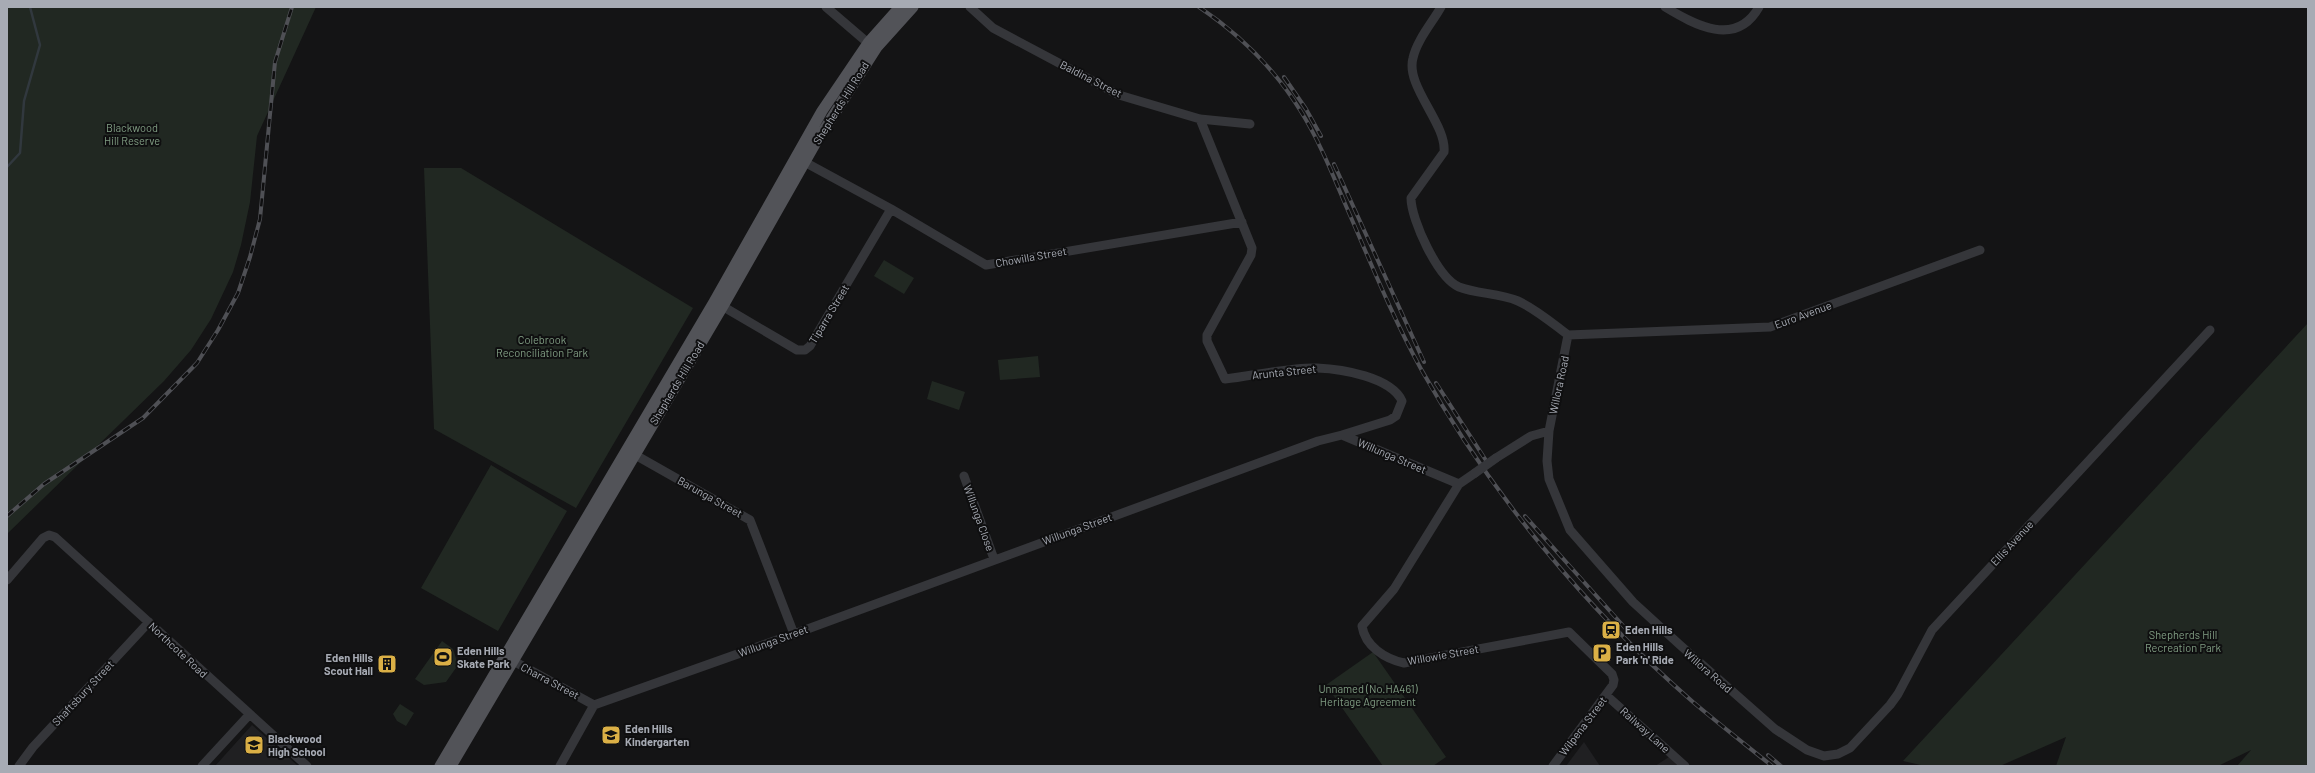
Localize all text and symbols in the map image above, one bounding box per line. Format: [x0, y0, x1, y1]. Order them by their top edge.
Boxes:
street label: Baldina Street [1058, 57, 1124, 100]
street label: Shepherds Hill Road [810, 59, 871, 146]
park label: Blackwood Hill Reserve [104, 121, 160, 147]
street label: Chowilla Street [994, 244, 1067, 269]
street label: Tiparra Street [806, 282, 851, 346]
street label: Euro Avenue [1773, 298, 1833, 331]
park label: Colebrook Reconciliation Park [496, 333, 589, 359]
street label: Shepherds Hill Road [647, 339, 707, 427]
street label: Willora Road [1546, 354, 1571, 415]
street label: Arunta Street [1251, 362, 1317, 381]
street label: Willunga Street [1356, 435, 1428, 476]
street label: Barunga Street [676, 473, 745, 520]
street label: Willunga Close [961, 483, 997, 553]
street label: Willunga Street [1040, 510, 1113, 547]
street label: Ellis Avenue [1987, 517, 2036, 568]
street label: Northcote Road [146, 619, 210, 680]
station icon: Eden Hills [1600, 619, 1622, 641]
street label: Willunga Street [736, 622, 809, 659]
place label: Eden Hills [1625, 623, 1673, 636]
park label: Shepherds Hill Recreation Park [2145, 628, 2222, 654]
place label: Eden Hills Park 'n' Ride [1616, 640, 1674, 666]
street label: Willowie Street [1406, 642, 1480, 667]
parking icon: Eden Hills Park 'n' Ride [1591, 642, 1613, 664]
place label: Eden Hills Skate Park [457, 644, 510, 670]
sports icon: Eden Hills Skate Park [432, 646, 454, 668]
street label: Willora Road [1682, 646, 1735, 695]
place label: Eden Hills Scout Hall [324, 651, 373, 677]
building icon: Eden Hills Scout Hall [376, 653, 398, 675]
street label: Shaftsbury Street [49, 657, 116, 728]
street label: Charra Street [519, 660, 582, 701]
park label: Unnamed (No.HA461) Heritage Agreement [1318, 682, 1418, 708]
street label: Wilpena Street [1556, 694, 1609, 758]
street label: Railway Lane [1618, 704, 1673, 755]
place label: Eden Hills Kindergarten [625, 722, 689, 748]
school or university icon: Eden Hills Kindergarten [600, 724, 622, 746]
place label: Blackwood High School [268, 732, 326, 758]
school or university icon: Blackwood High School [243, 734, 265, 756]

